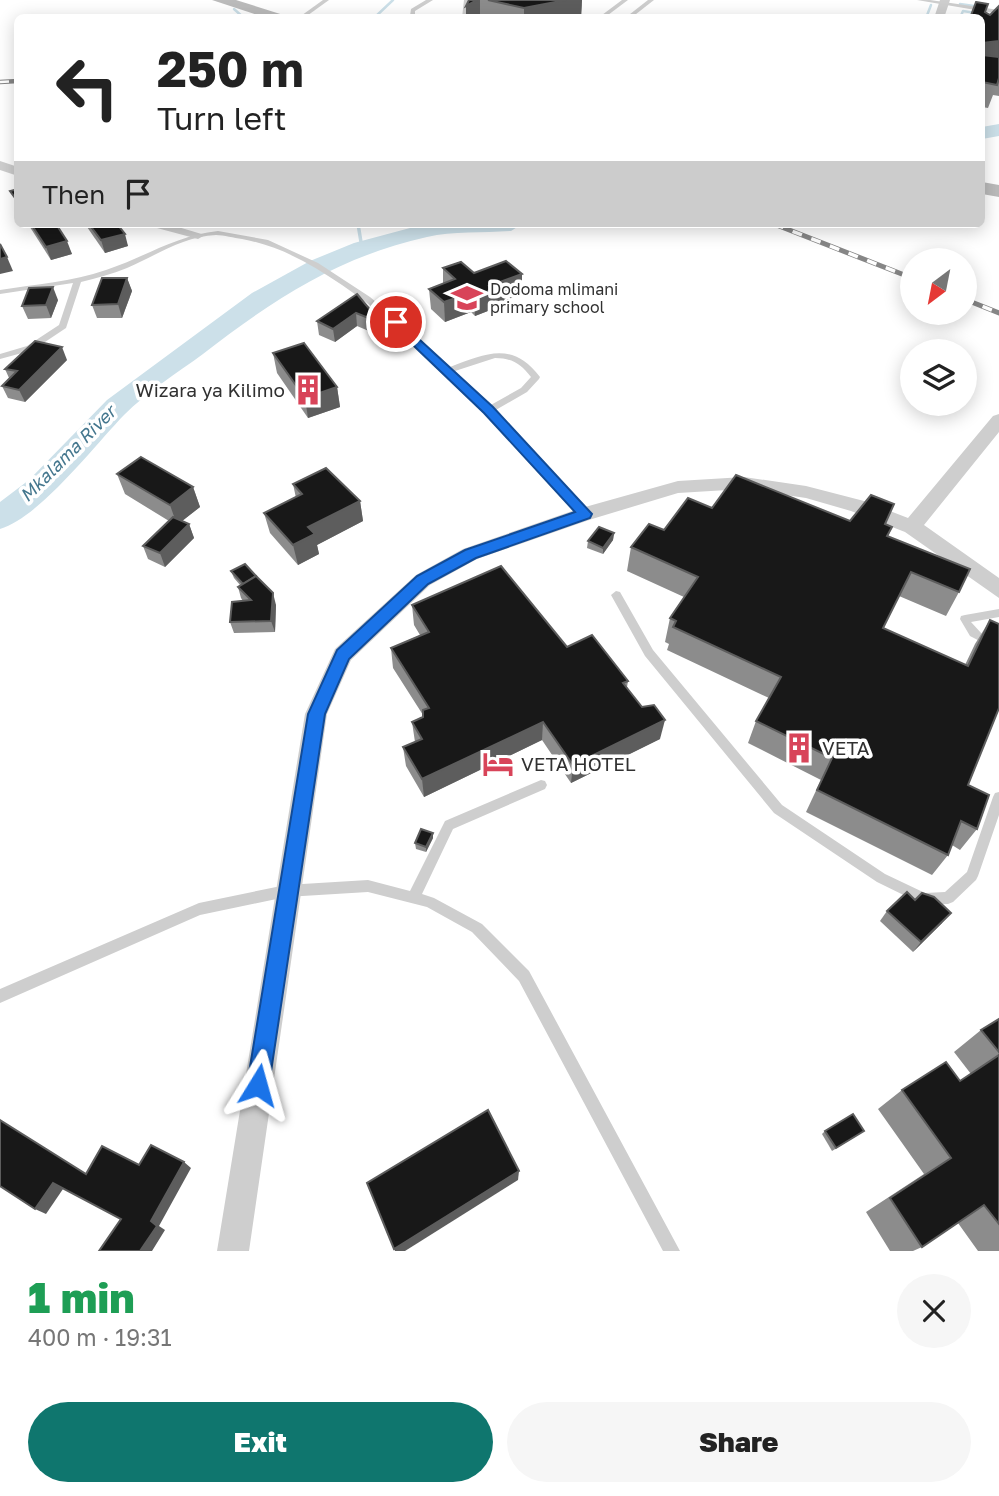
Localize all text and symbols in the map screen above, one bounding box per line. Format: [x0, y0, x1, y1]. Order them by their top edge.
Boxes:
text: 250 m [157, 39, 304, 98]
icon: left [42, 42, 133, 133]
text: Turn left [157, 99, 286, 137]
icon: arrive [119, 175, 157, 213]
text: Then [42, 179, 105, 210]
north arrow [900, 248, 976, 326]
map controls [900, 248, 977, 416]
place label: Dodoma mlimani primary school [490, 279, 618, 317]
school or university icon: Dodoma mlimani primary school [450, 281, 484, 315]
pin [366, 292, 426, 352]
icon: arrive [377, 303, 415, 341]
button: layers [900, 339, 977, 416]
building icon: Wizara ya Kilimo [291, 373, 325, 407]
place label: Wizara ya Kilimo [135, 378, 285, 401]
water label: Mkalama River [15, 399, 122, 506]
building icon: VETA [782, 731, 816, 765]
place label: VETA [822, 736, 870, 759]
hotel icon: VETA HOTEL [481, 747, 515, 781]
place label: VETA HOTEL [521, 752, 636, 775]
position arrow [221, 1048, 295, 1122]
text: 1 min [28, 1272, 135, 1322]
button: close [897, 1274, 971, 1348]
text: 400 m · 19:31 [28, 1323, 172, 1351]
button: Exit [28, 1402, 493, 1482]
button: Share [507, 1402, 971, 1482]

